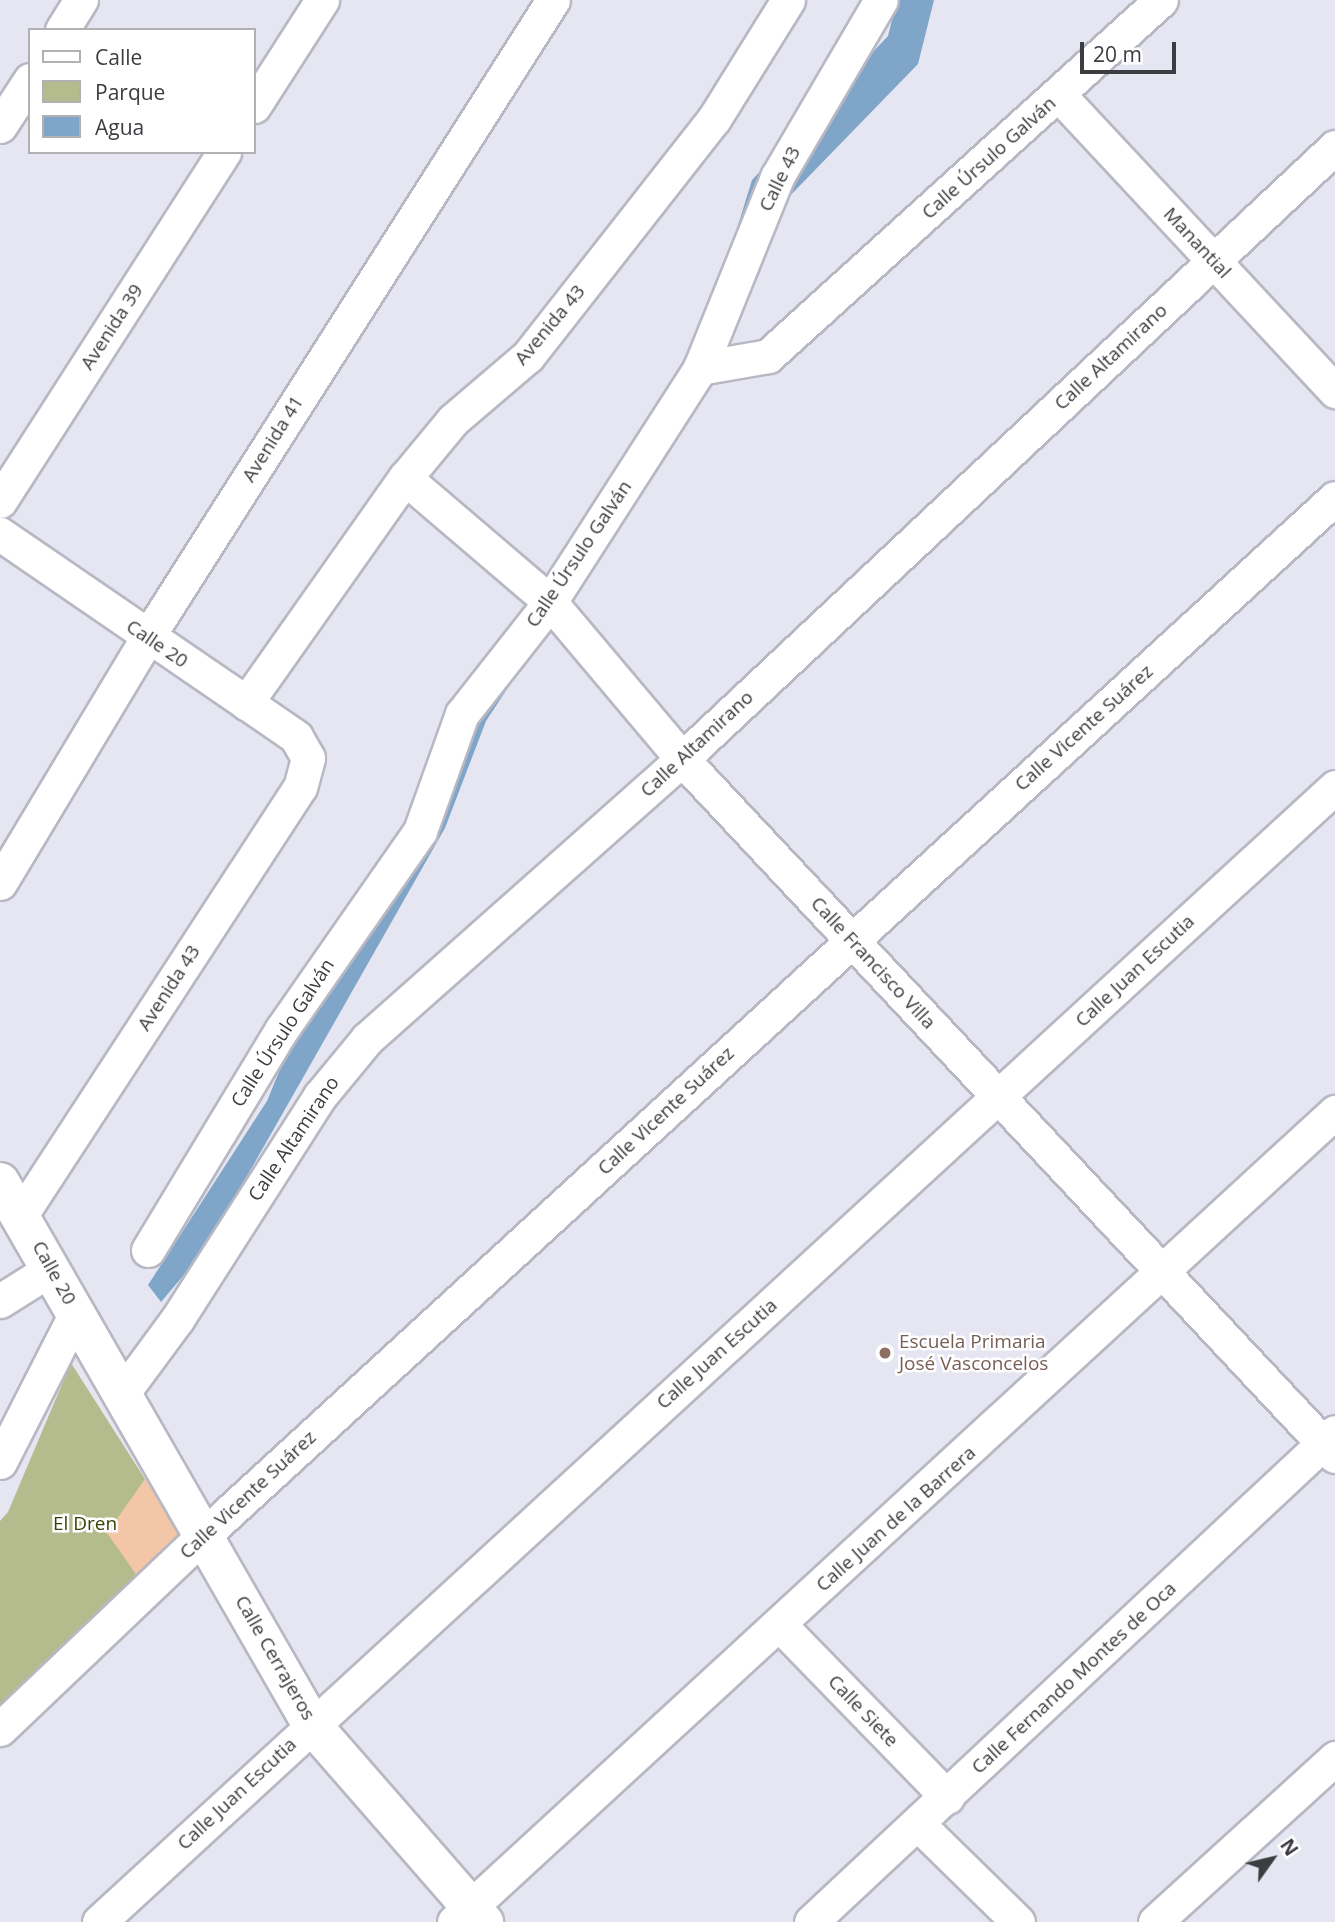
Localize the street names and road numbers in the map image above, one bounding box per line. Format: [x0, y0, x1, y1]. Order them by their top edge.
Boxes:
street label: Calle Úrsulo Galván [917, 92, 1061, 224]
street label: Calle 43 [755, 143, 805, 215]
street label: Manantial [1159, 203, 1235, 283]
street label: Avenida 39 [76, 280, 148, 374]
street label: Avenida 43 [510, 280, 590, 370]
street label: Calle Altamirano [1050, 299, 1172, 415]
street label: Avenida 41 [238, 392, 308, 486]
street label: Calle Úrsulo Galván [521, 476, 637, 632]
street label: Calle 20 [122, 615, 192, 673]
street label: Calle Vicente Suárez [1010, 660, 1158, 796]
street label: Calle Altamirano [636, 686, 758, 802]
street label: Calle Francisco Villa [806, 892, 940, 1034]
street label: Calle Juan Escutia [1071, 910, 1199, 1032]
street label: Avenida 43 [133, 941, 205, 1035]
street label: Calle Úrsulo Galván [227, 955, 339, 1111]
street label: Calle Vicente Suárez [593, 1042, 739, 1180]
street label: Calle Altamirano [244, 1072, 344, 1206]
street label: Calle 20 [27, 1237, 81, 1309]
street label: Calle Juan Escutia [652, 1294, 782, 1414]
street label: Calle Vicente Suárez [175, 1426, 321, 1564]
street label: Calle Juan de la Barrera [812, 1441, 980, 1597]
street label: Calle Fernando Montes de Oca [967, 1577, 1181, 1779]
street label: Calle Cerrajeros [230, 1592, 320, 1724]
street label: Calle Siete [823, 1670, 903, 1752]
street label: Calle Juan Escutia [173, 1733, 301, 1855]

